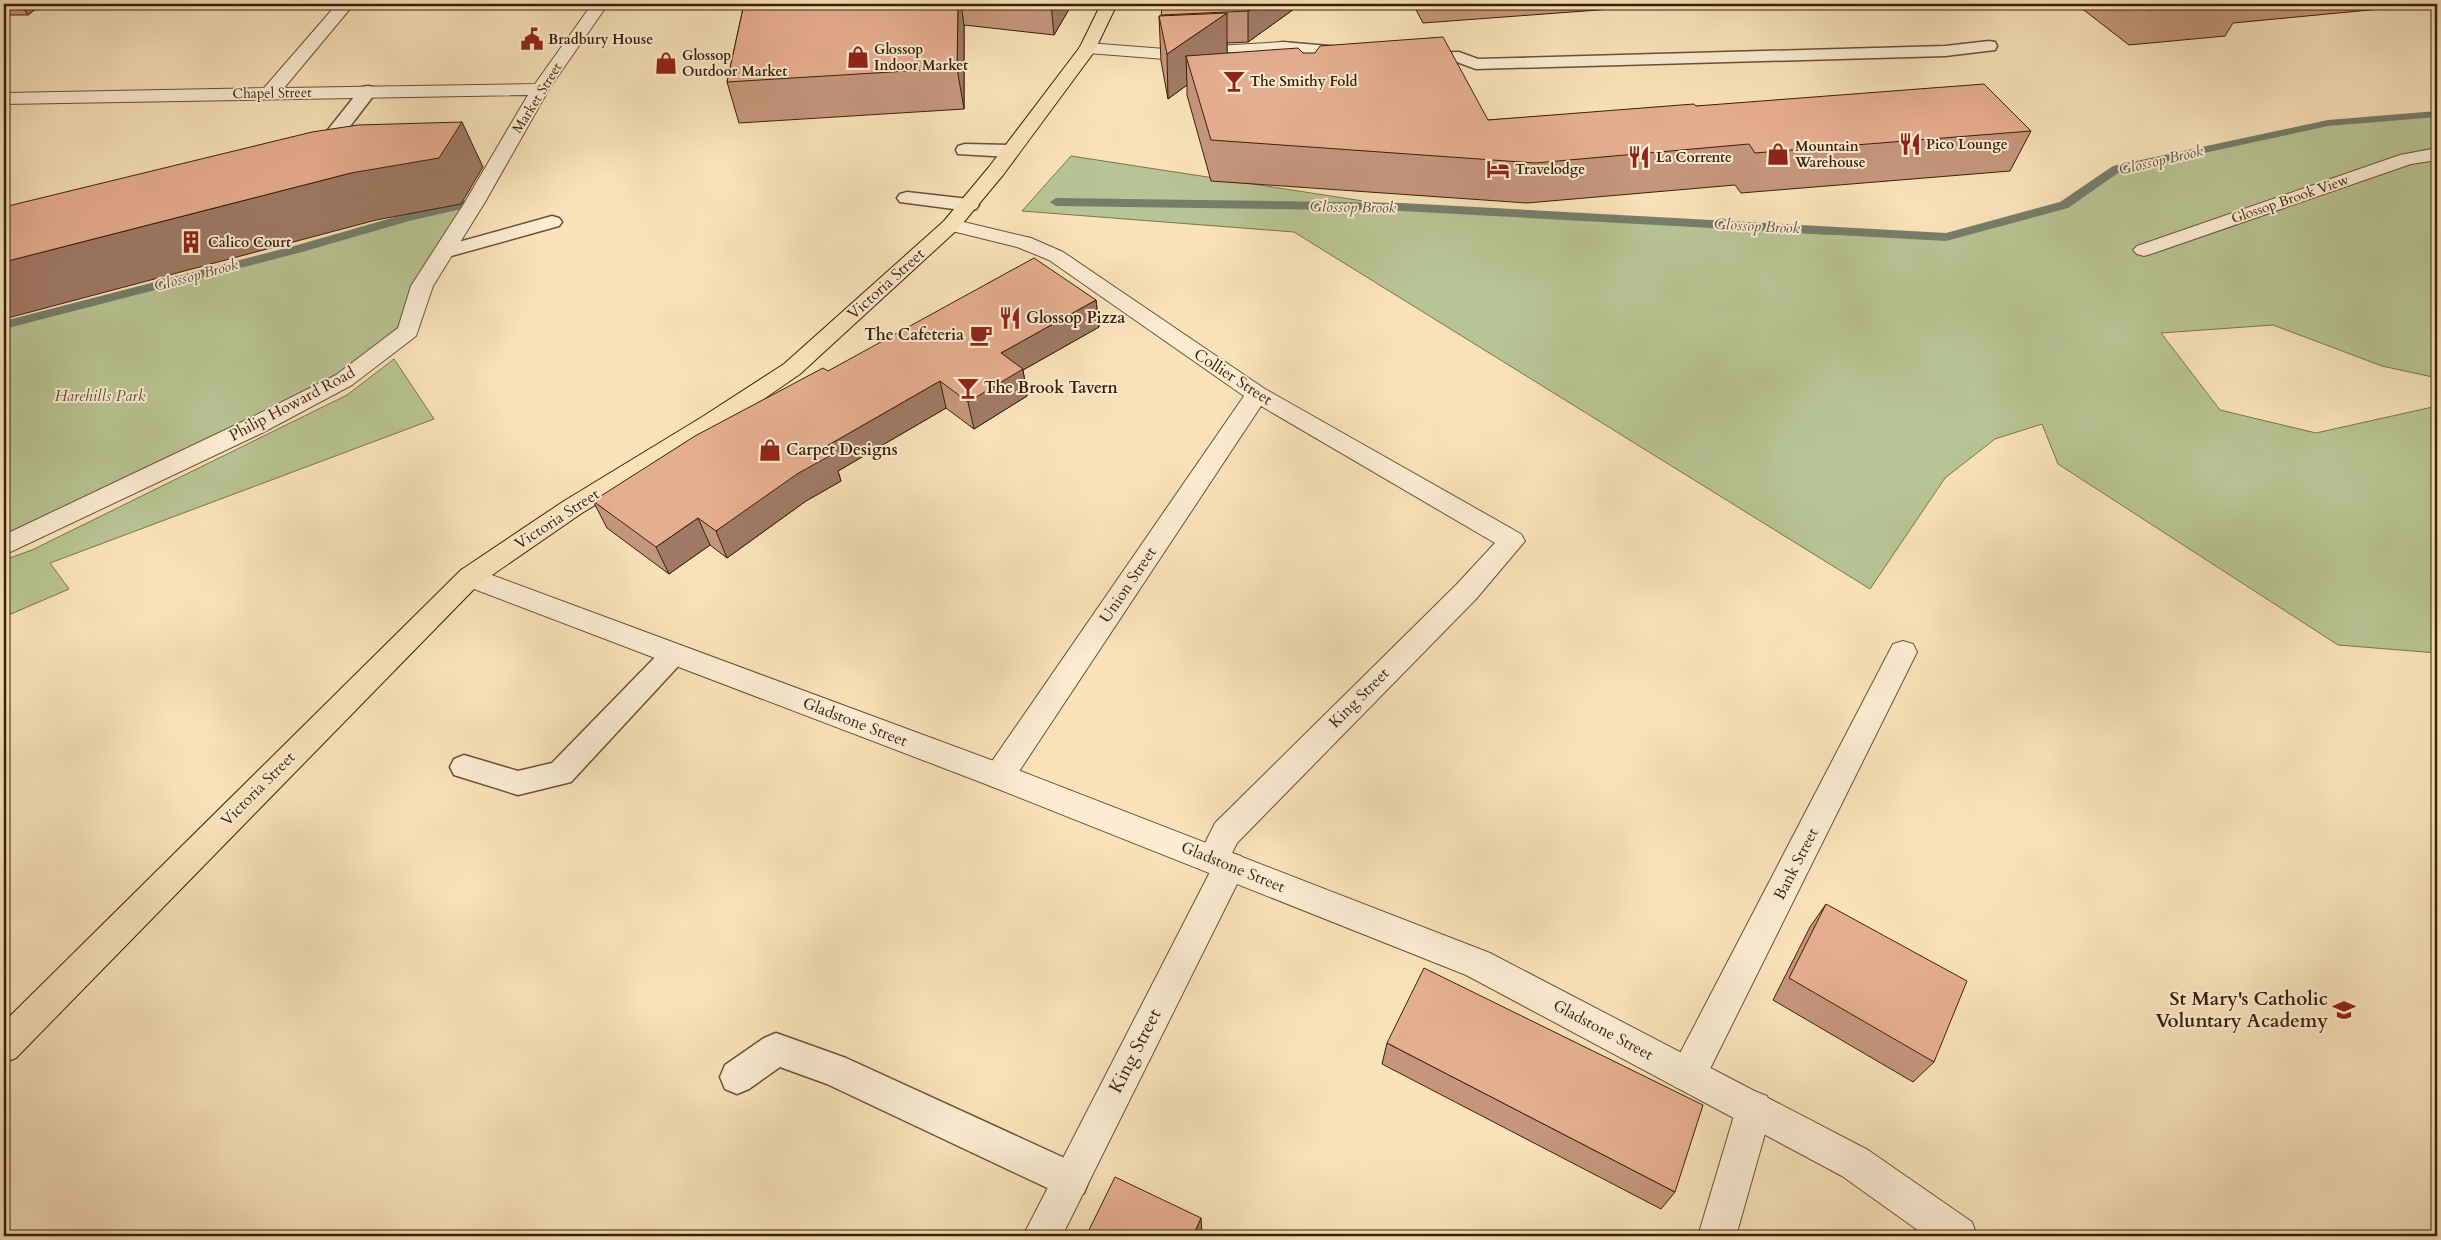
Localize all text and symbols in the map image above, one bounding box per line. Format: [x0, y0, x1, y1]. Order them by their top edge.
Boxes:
public building icon: Bradbury House [519, 26, 545, 52]
place label: Bradbury House [548, 30, 653, 49]
place label: Glossop Indoor Market [874, 40, 968, 75]
shop icon: Glossop Indoor Market [845, 44, 871, 70]
place label: Glossop Outdoor Market [682, 46, 787, 81]
shop icon: Glossop Outdoor Market [653, 50, 679, 76]
street label: Market Street [508, 59, 567, 137]
bar icon: The Smithy Fold [1221, 68, 1247, 94]
place label: The Smithy Fold [1250, 72, 1358, 91]
street label: Chapel Street [232, 83, 312, 103]
restaurant icon: Pico Lounge [1897, 131, 1923, 157]
place label: Pico Lounge [1926, 135, 2008, 154]
place label: Mountain Warehouse [1794, 137, 1866, 172]
water label: Glossop Brook [2117, 140, 2206, 179]
shop icon: Mountain Warehouse [1765, 141, 1791, 167]
restaurant icon: La Corrente [1626, 144, 1652, 170]
place label: La Corrente [1656, 148, 1732, 167]
hotel icon: Travelodge [1485, 156, 1511, 182]
place label: Travelodge [1515, 160, 1585, 179]
street label: Glossop Brook View [2229, 170, 2352, 228]
water label: Glossop Brook [1310, 196, 1397, 218]
water label: Glossop Brook [1713, 214, 1801, 238]
building icon: Calico Court [178, 229, 204, 255]
place label: Calico Court [208, 233, 291, 252]
street label: Victoria Street [842, 243, 930, 325]
water label: Glossop Brook [152, 254, 241, 296]
restaurant icon: Glossop Pizza [997, 305, 1023, 331]
place label: Glossop Pizza [1026, 307, 1125, 329]
cafe icon: The Cafeteria [968, 322, 994, 348]
place label: The Cafeteria [864, 324, 964, 346]
street label: Collier Street [1190, 343, 1276, 411]
street label: Philip Howard Road [225, 361, 359, 447]
bar icon: The Brook Tavern [955, 375, 981, 401]
place label: The Brook Tavern [984, 377, 1119, 399]
park label: Harehills Park [54, 385, 146, 407]
shop icon: Carpet Designs [757, 437, 783, 463]
place label: Carpet Designs [786, 439, 898, 461]
street label: Victoria Street [510, 483, 604, 555]
street label: Union Street [1095, 543, 1161, 627]
street label: King Street [1324, 663, 1394, 733]
street label: Gladstone Street [800, 692, 910, 752]
street label: Victoria Street [216, 747, 300, 831]
street label: Bank Street [1768, 824, 1824, 904]
street label: Gladstone Street [1178, 836, 1288, 898]
place label: St Mary's Catholic Voluntary Academy [2155, 986, 2328, 1034]
street label: Gladstone Street [1549, 994, 1657, 1066]
school or university icon: St Mary's Catholic Voluntary Academy [2331, 997, 2357, 1023]
street label: King Street [1103, 1004, 1167, 1098]

